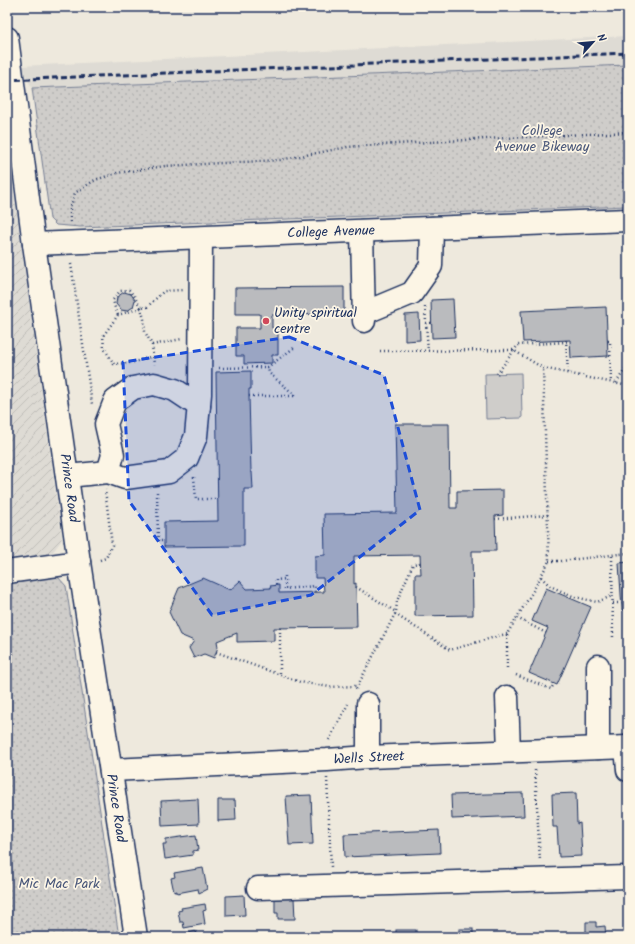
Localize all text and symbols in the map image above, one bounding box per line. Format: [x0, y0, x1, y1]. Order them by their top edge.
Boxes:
north arrow [573, 22, 613, 62]
text: N [591, 31, 611, 45]
park label: College Avenue Bikeway [495, 120, 590, 158]
street label: College Avenue [287, 219, 376, 245]
place label: Unity spiritual centre [274, 302, 357, 340]
marker: Unity spiritual centre [261, 316, 271, 326]
street label: Prince Road [53, 452, 85, 525]
street label: Wells Street [333, 745, 406, 771]
street label: Prince Road [100, 772, 132, 845]
park label: Mic Mac Park [18, 873, 100, 895]

